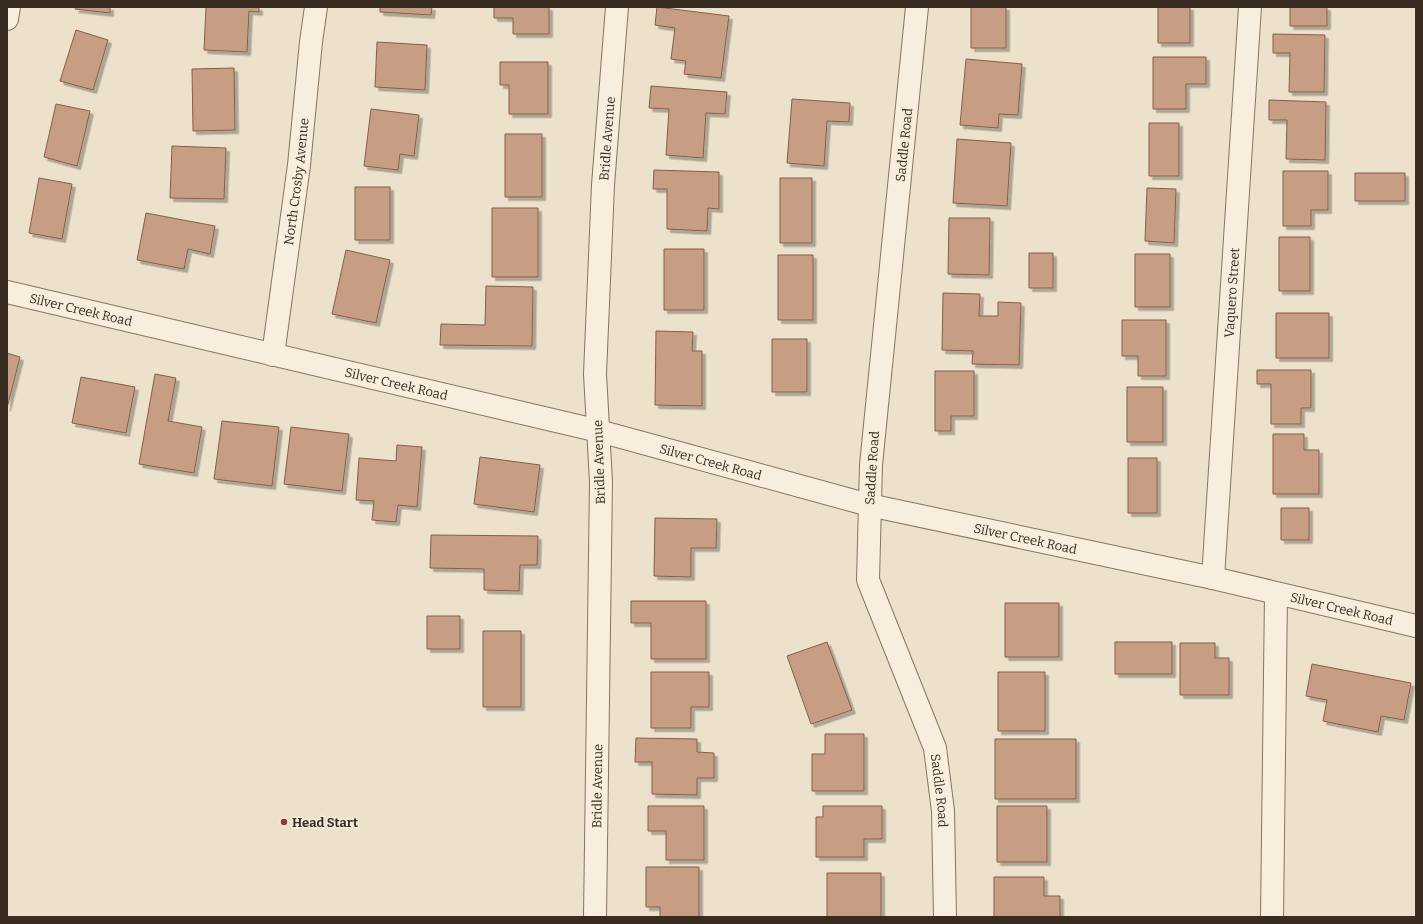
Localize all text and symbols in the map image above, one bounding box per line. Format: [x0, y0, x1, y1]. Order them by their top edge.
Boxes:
street label: Bridle Avenue [596, 96, 617, 181]
street label: Saddle Road [893, 107, 915, 183]
street label: North Crosby Avenue [281, 117, 311, 246]
street label: Vaquero Street [1221, 247, 1242, 338]
street label: Silver Creek Road [28, 290, 134, 329]
street label: Silver Creek Road [343, 364, 450, 403]
street label: Bridle Avenue [590, 420, 608, 504]
street label: Saddle Road [862, 430, 882, 505]
street label: Silver Creek Road [658, 441, 764, 483]
street label: Silver Creek Road [972, 520, 1079, 557]
street label: Silver Creek Road [1289, 589, 1395, 628]
street label: Bridle Avenue [589, 744, 605, 828]
street label: Saddle Road [928, 753, 951, 828]
place label: Head Start [292, 815, 358, 830]
marker: Head Start [279, 817, 289, 827]

